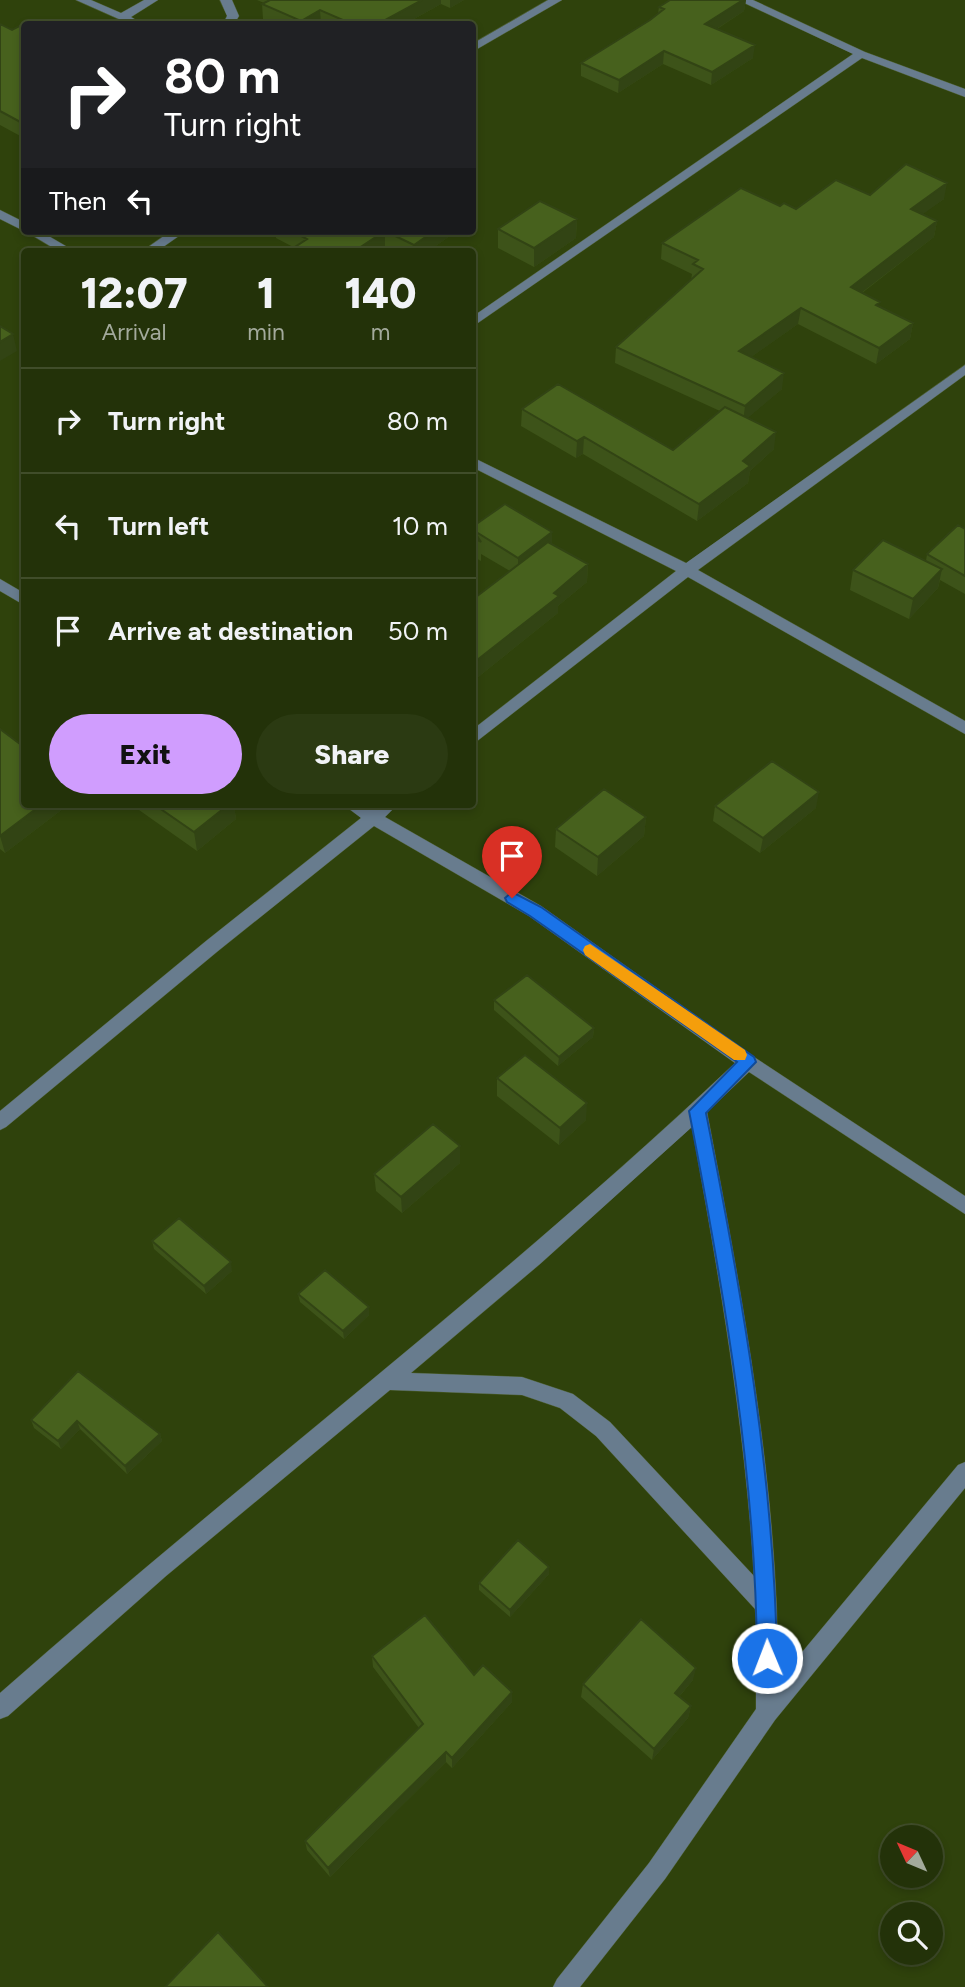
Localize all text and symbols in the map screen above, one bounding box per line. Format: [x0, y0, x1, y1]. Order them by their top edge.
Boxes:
text: 80 m [164, 46, 280, 105]
icon: right [49, 49, 140, 140]
text: Turn right [164, 106, 302, 144]
icon: left [121, 182, 159, 220]
text: Then [49, 185, 107, 217]
text: 12:07 [80, 268, 188, 319]
text: 1 [257, 268, 275, 319]
text: 140 [344, 268, 417, 319]
text: Arrival [102, 318, 167, 346]
text: min [247, 318, 285, 346]
text: m [371, 318, 390, 346]
icon: right [49, 402, 87, 440]
text: Turn right [108, 405, 225, 437]
text: 80 m [387, 405, 448, 437]
icon: left [49, 507, 87, 545]
text: Turn left [108, 510, 209, 542]
text: 10 m [392, 510, 448, 542]
icon: arrive [49, 612, 87, 650]
text: Arrive at destination [108, 615, 353, 647]
text: 50 m [388, 615, 448, 647]
button: Exit [49, 714, 242, 794]
button: Share [256, 714, 448, 794]
pin [482, 826, 542, 898]
icon: arrive [493, 837, 531, 875]
position arrow [730, 1621, 804, 1695]
north arrow [880, 1825, 943, 1888]
map controls [880, 1825, 943, 1965]
button: search [880, 1902, 943, 1965]

